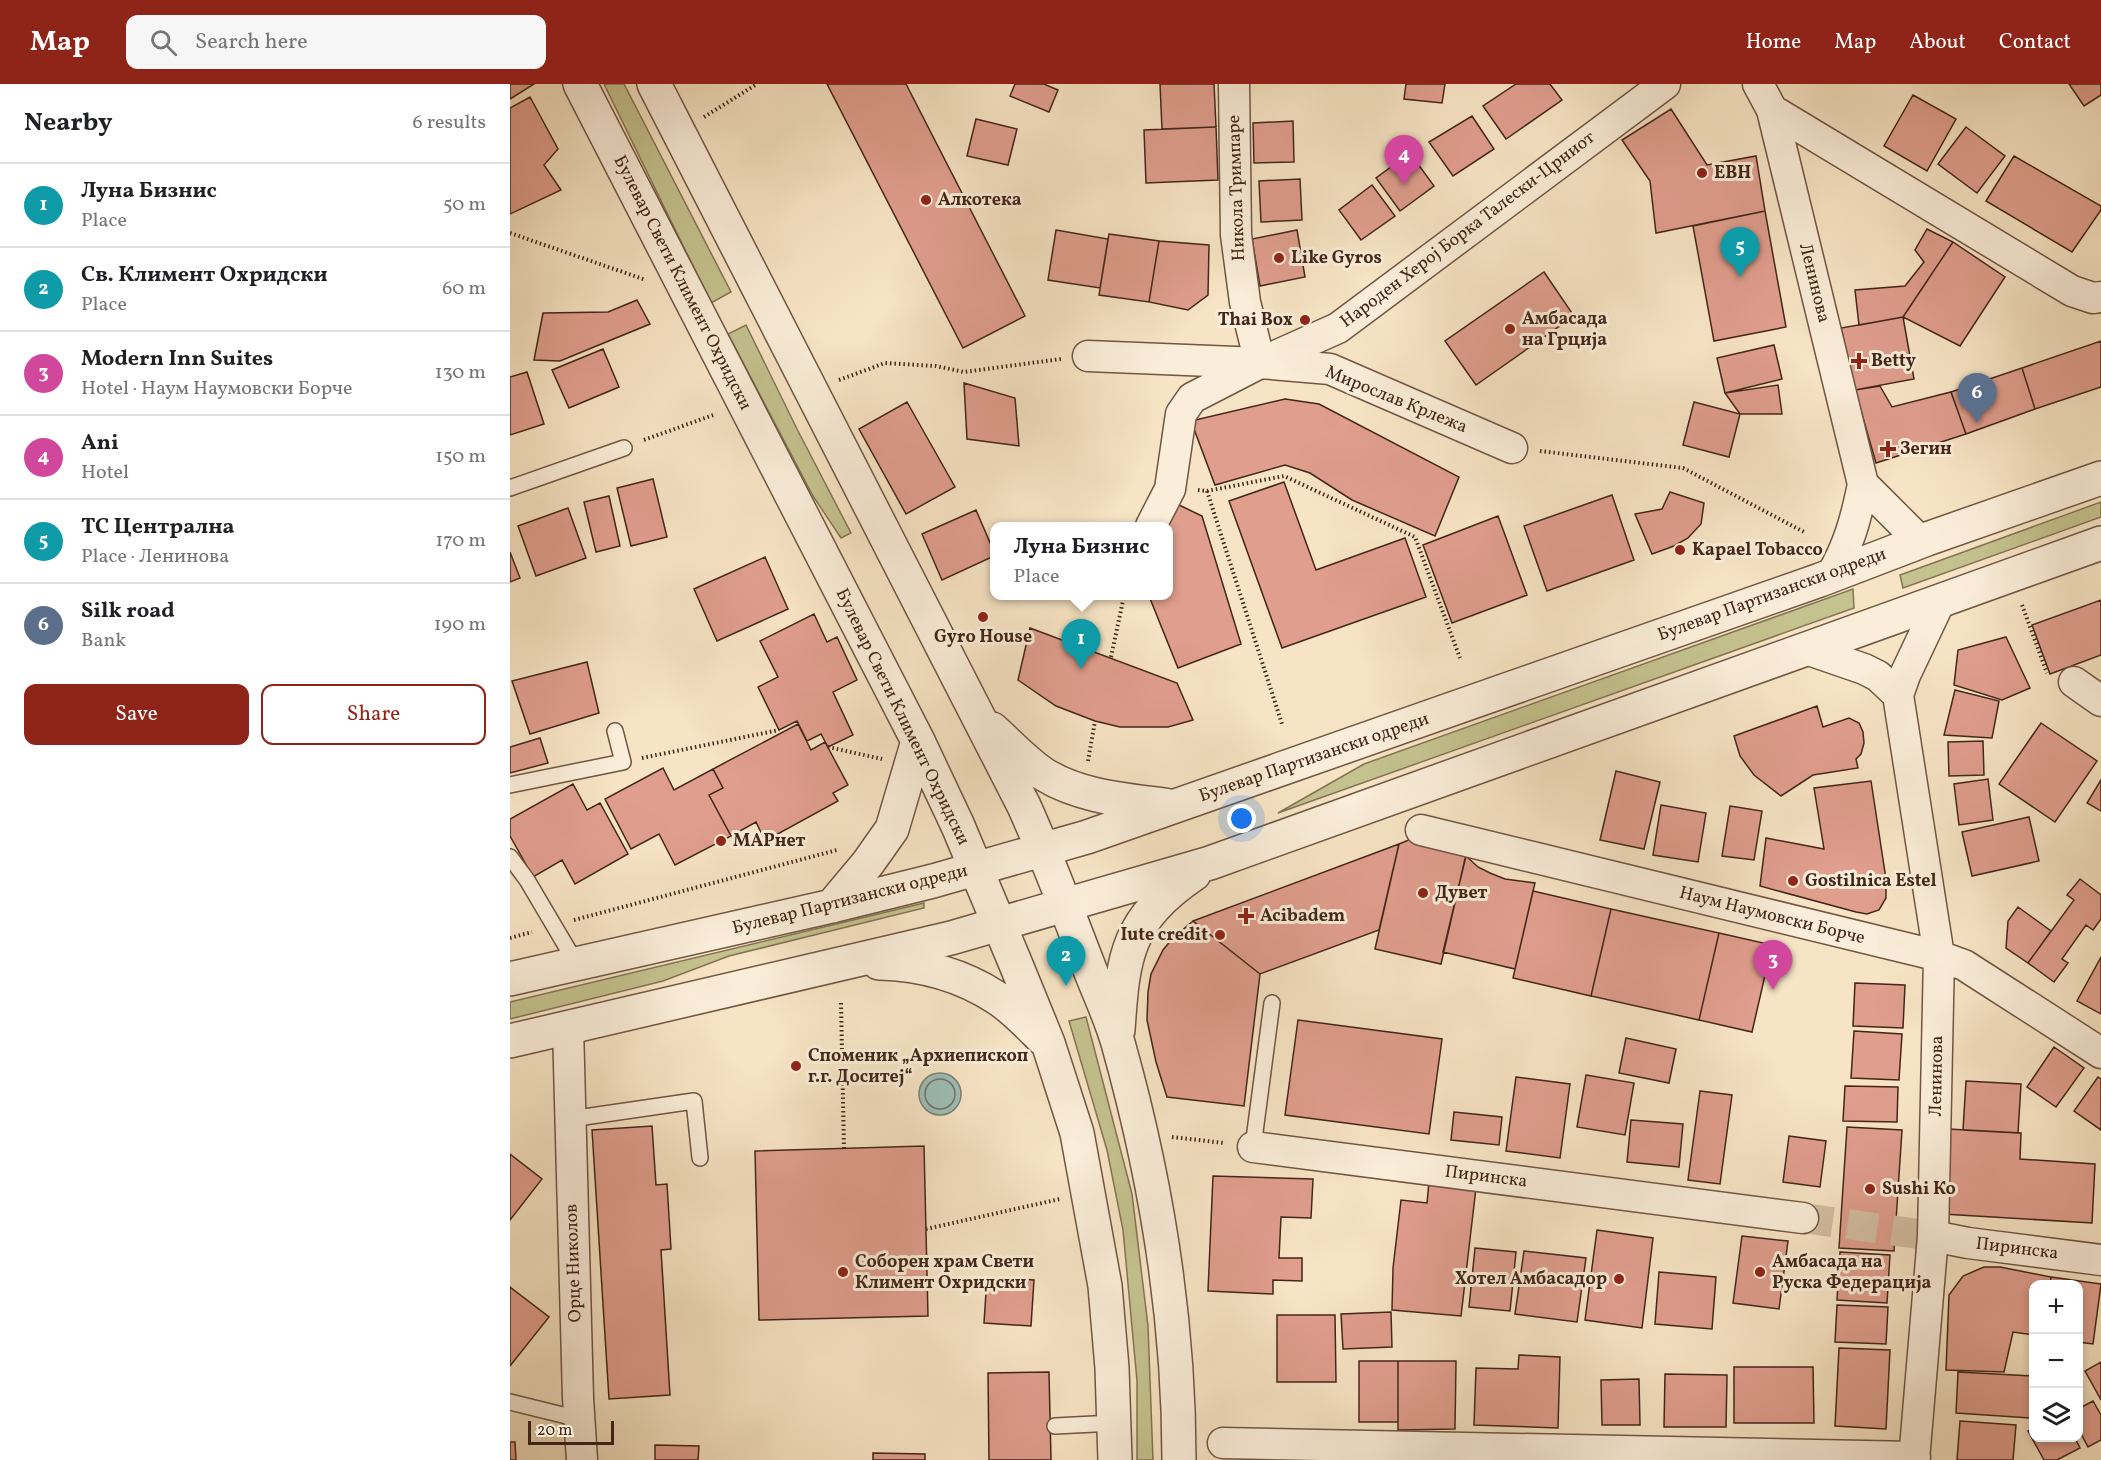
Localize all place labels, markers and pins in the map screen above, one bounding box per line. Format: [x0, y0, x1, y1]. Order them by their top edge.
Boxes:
pin: 4 [1384, 135, 1424, 185]
place label: ЕВН [1714, 161, 1751, 186]
marker: ЕВН [1695, 166, 1709, 180]
place label: Алкотека [938, 188, 1022, 213]
marker: Алкотека [919, 193, 933, 207]
pin: 5 [1720, 228, 1760, 277]
place label: Like Gyros [1291, 246, 1382, 271]
marker: Like Gyros [1272, 251, 1286, 265]
place label: Амбасада на Грција [1522, 307, 1608, 353]
place label: Thai Box [1218, 308, 1293, 333]
marker: Thai Box [1298, 313, 1312, 327]
marker: Амбасада на Грција [1503, 322, 1517, 336]
place label: Betty [1871, 349, 1916, 374]
marker: Betty [1852, 354, 1866, 368]
pin: 6 [1958, 374, 1996, 423]
place label: Зегин [1900, 437, 1952, 462]
marker: Зегин [1881, 442, 1895, 456]
place label: Kapael Tobacco [1692, 538, 1823, 563]
marker: Kapael Tobacco [1673, 543, 1687, 557]
marker: Gyro House [976, 610, 990, 624]
pin: 1 [1062, 620, 1100, 669]
place label: Gyro House [934, 625, 1032, 650]
place label: МАРнет [733, 829, 805, 854]
marker: МАРнет [714, 834, 728, 848]
place label: Gostilnica Estel [1805, 869, 1937, 894]
marker: Gostilnica Estel [1786, 874, 1800, 888]
place label: Дувет [1435, 881, 1487, 906]
marker: Дувет [1416, 886, 1430, 900]
place label: Acibadem [1260, 904, 1345, 929]
marker: Acibadem [1237, 907, 1255, 925]
place label: Iute credit [1120, 923, 1208, 948]
marker: Iute credit [1213, 928, 1227, 942]
pin: 2 [1046, 936, 1086, 986]
pin: 3 [1754, 940, 1792, 990]
place label: Споменик „Архиепископ г.г. Доситеј“ [808, 1044, 1028, 1090]
marker: Споменик „Архиепископ г.г. Доситеј“ [789, 1059, 803, 1073]
place label: Sushi Ко [1882, 1177, 1956, 1202]
marker: Sushi Ко [1863, 1182, 1877, 1196]
place label: Соборен храм Свети Климент Охридски [855, 1250, 1034, 1296]
place label: Aмбасада на Руска Федерациjа [1772, 1250, 1932, 1296]
marker: Соборен храм Свети Климент Охридски [836, 1265, 850, 1279]
marker: Aмбасада на Руска Федерациjа [1753, 1265, 1767, 1279]
place label: Хотел Амбасадор [1455, 1267, 1607, 1292]
marker: Хотел Амбасадор [1612, 1272, 1626, 1286]

